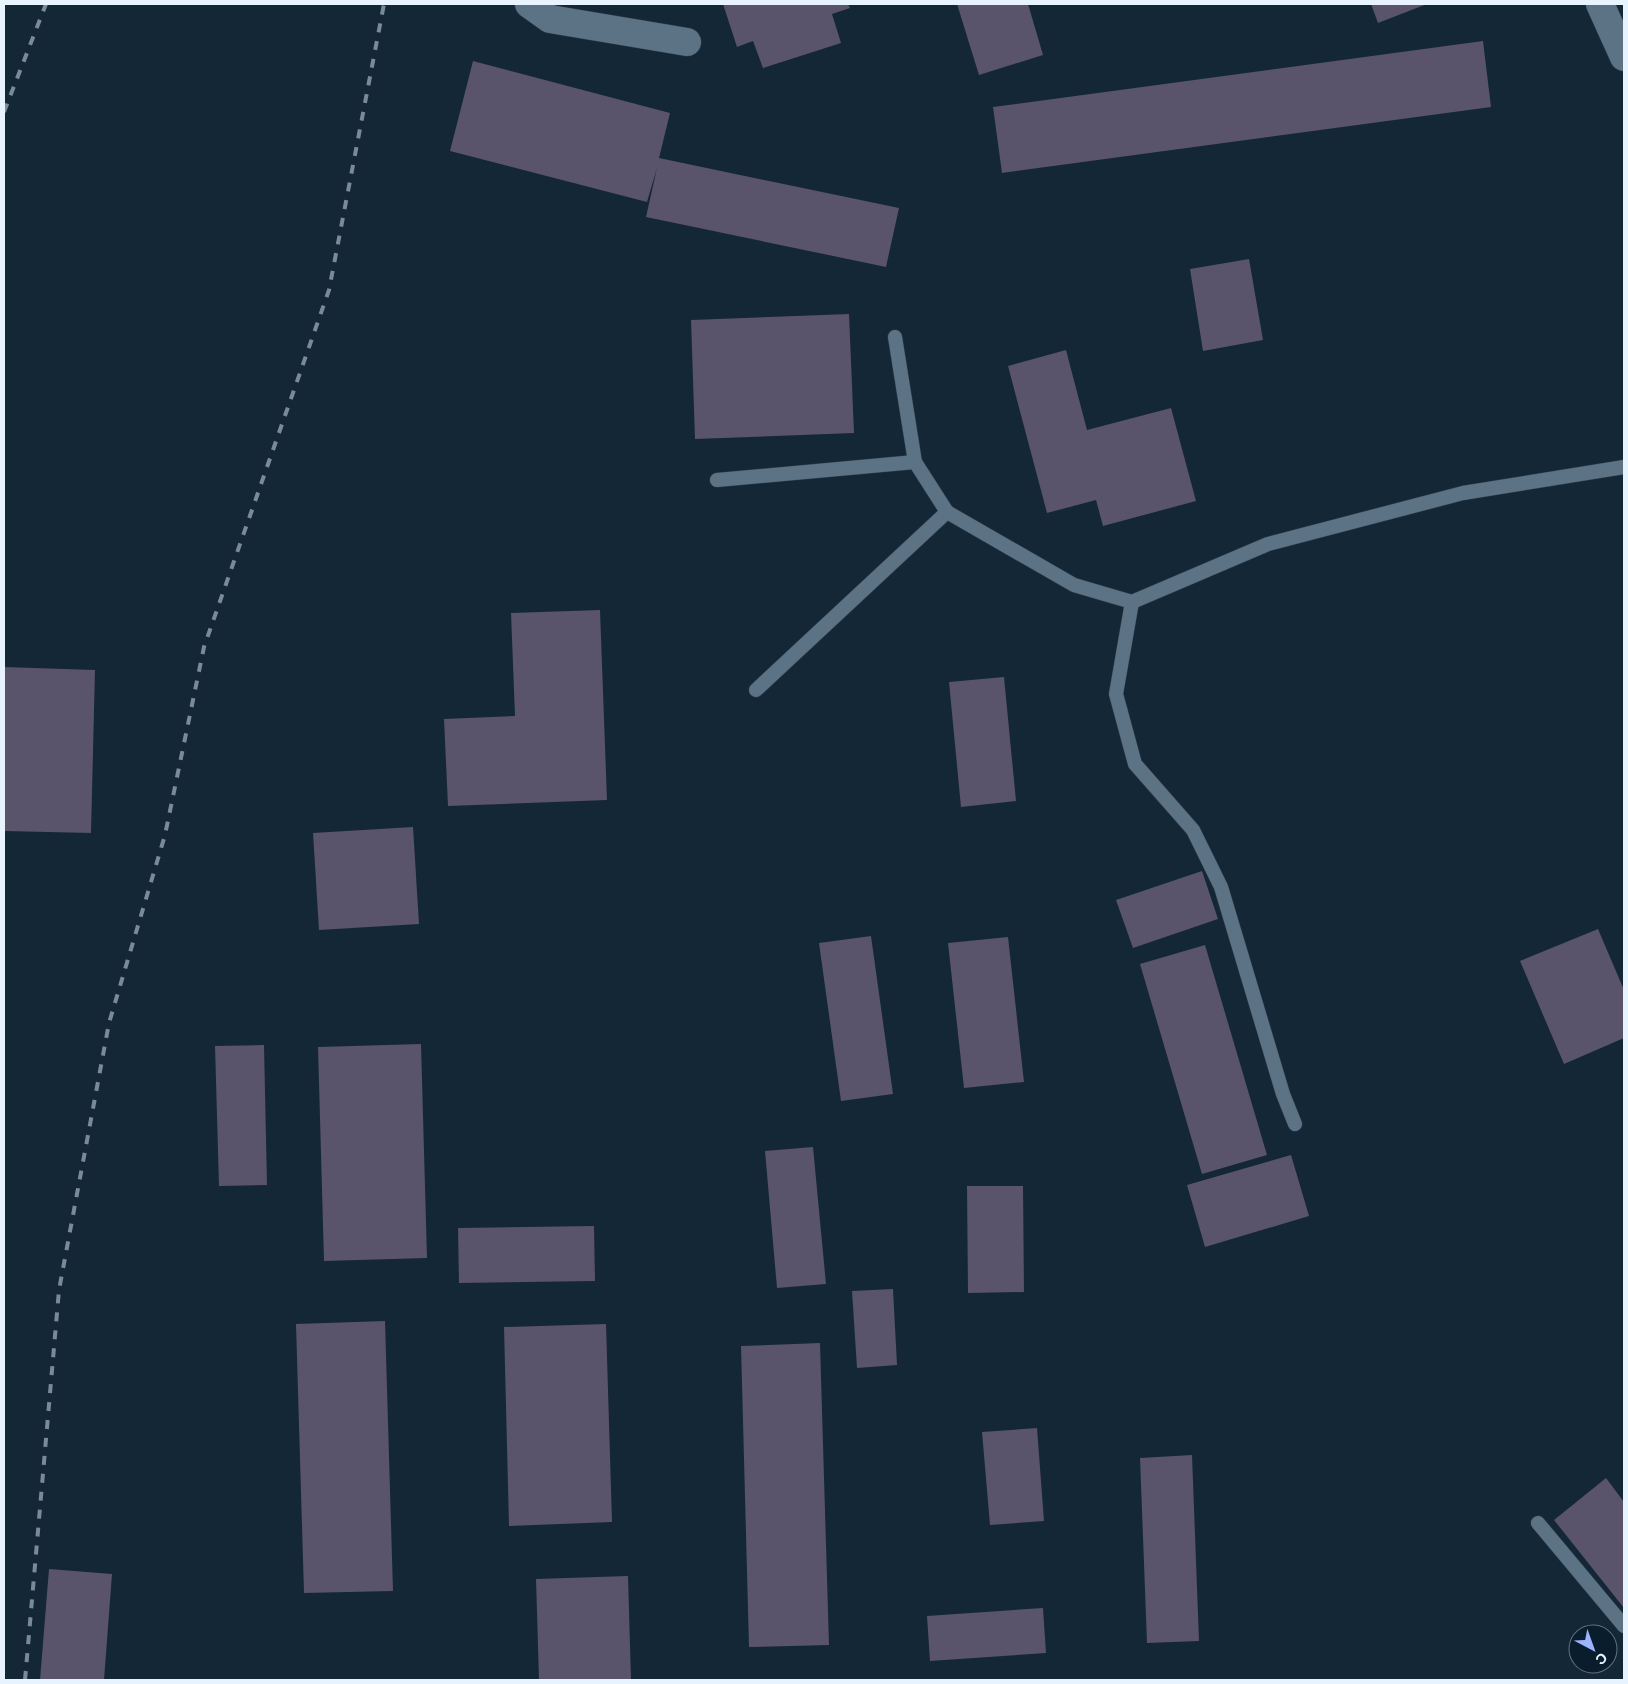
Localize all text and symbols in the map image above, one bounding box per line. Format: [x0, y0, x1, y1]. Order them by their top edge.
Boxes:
north arrow [1568, 1624, 1618, 1674]
text: С [1592, 1649, 1611, 1669]

